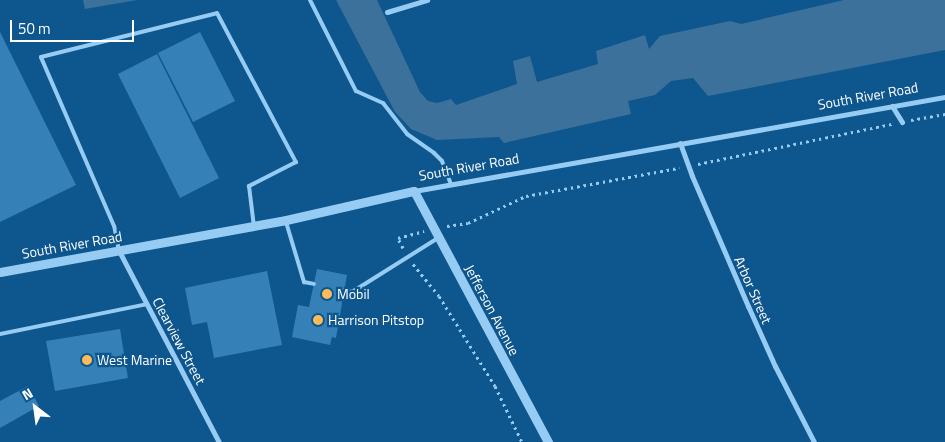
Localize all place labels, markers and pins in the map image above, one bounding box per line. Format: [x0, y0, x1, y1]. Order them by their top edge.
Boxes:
place label: Mobil [337, 286, 370, 302]
marker: Mobil [321, 288, 333, 300]
place label: Harrison Pitstop [328, 312, 424, 328]
marker: Harrison Pitstop [312, 314, 324, 326]
place label: West Marine [97, 352, 172, 368]
marker: West Marine [81, 354, 93, 366]

